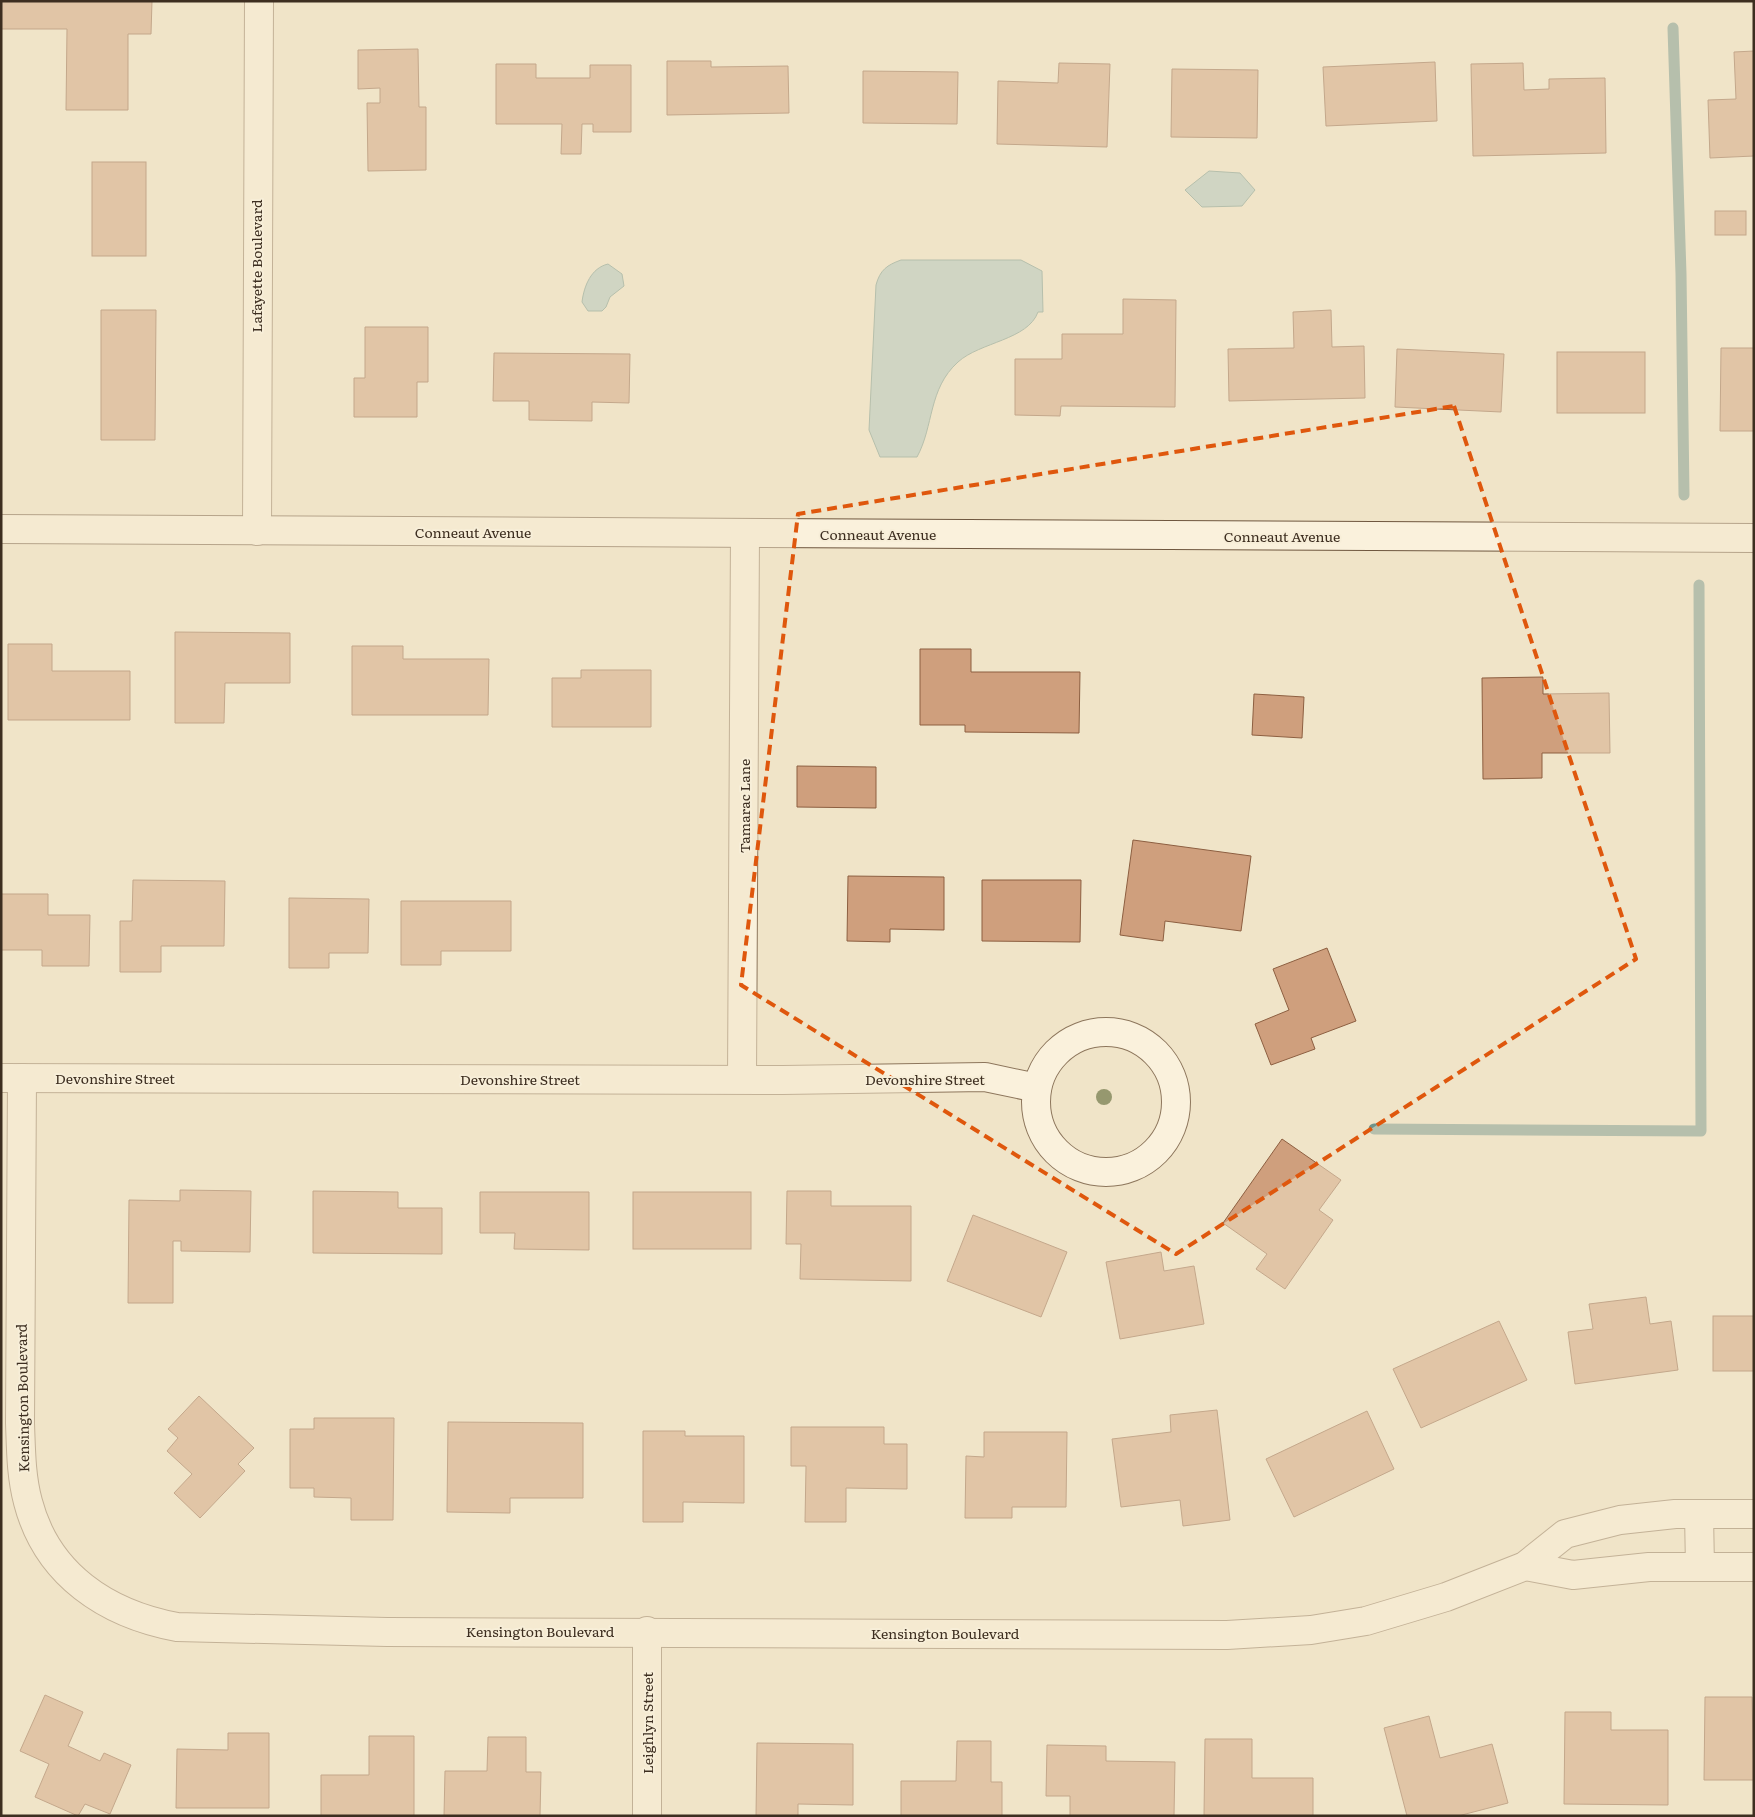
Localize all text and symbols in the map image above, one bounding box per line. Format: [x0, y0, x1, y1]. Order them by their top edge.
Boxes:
street label: Lafayette Boulevard [246, 199, 266, 333]
street label: Conneaut Avenue [415, 522, 531, 542]
street label: Conneaut Avenue [820, 524, 936, 544]
street label: Conneaut Avenue [1224, 526, 1340, 546]
street label: Tamarac Lane [734, 759, 754, 853]
street label: Devonshire Street [55, 1068, 175, 1088]
street label: Devonshire Street [460, 1069, 580, 1089]
street label: Devonshire Street [865, 1069, 985, 1089]
street label: Kensington Boulevard [11, 1323, 33, 1473]
street label: Kensington Boulevard [466, 1621, 615, 1641]
street label: Kensington Boulevard [871, 1623, 1020, 1643]
street label: Leighlyn Street [637, 1672, 657, 1774]

